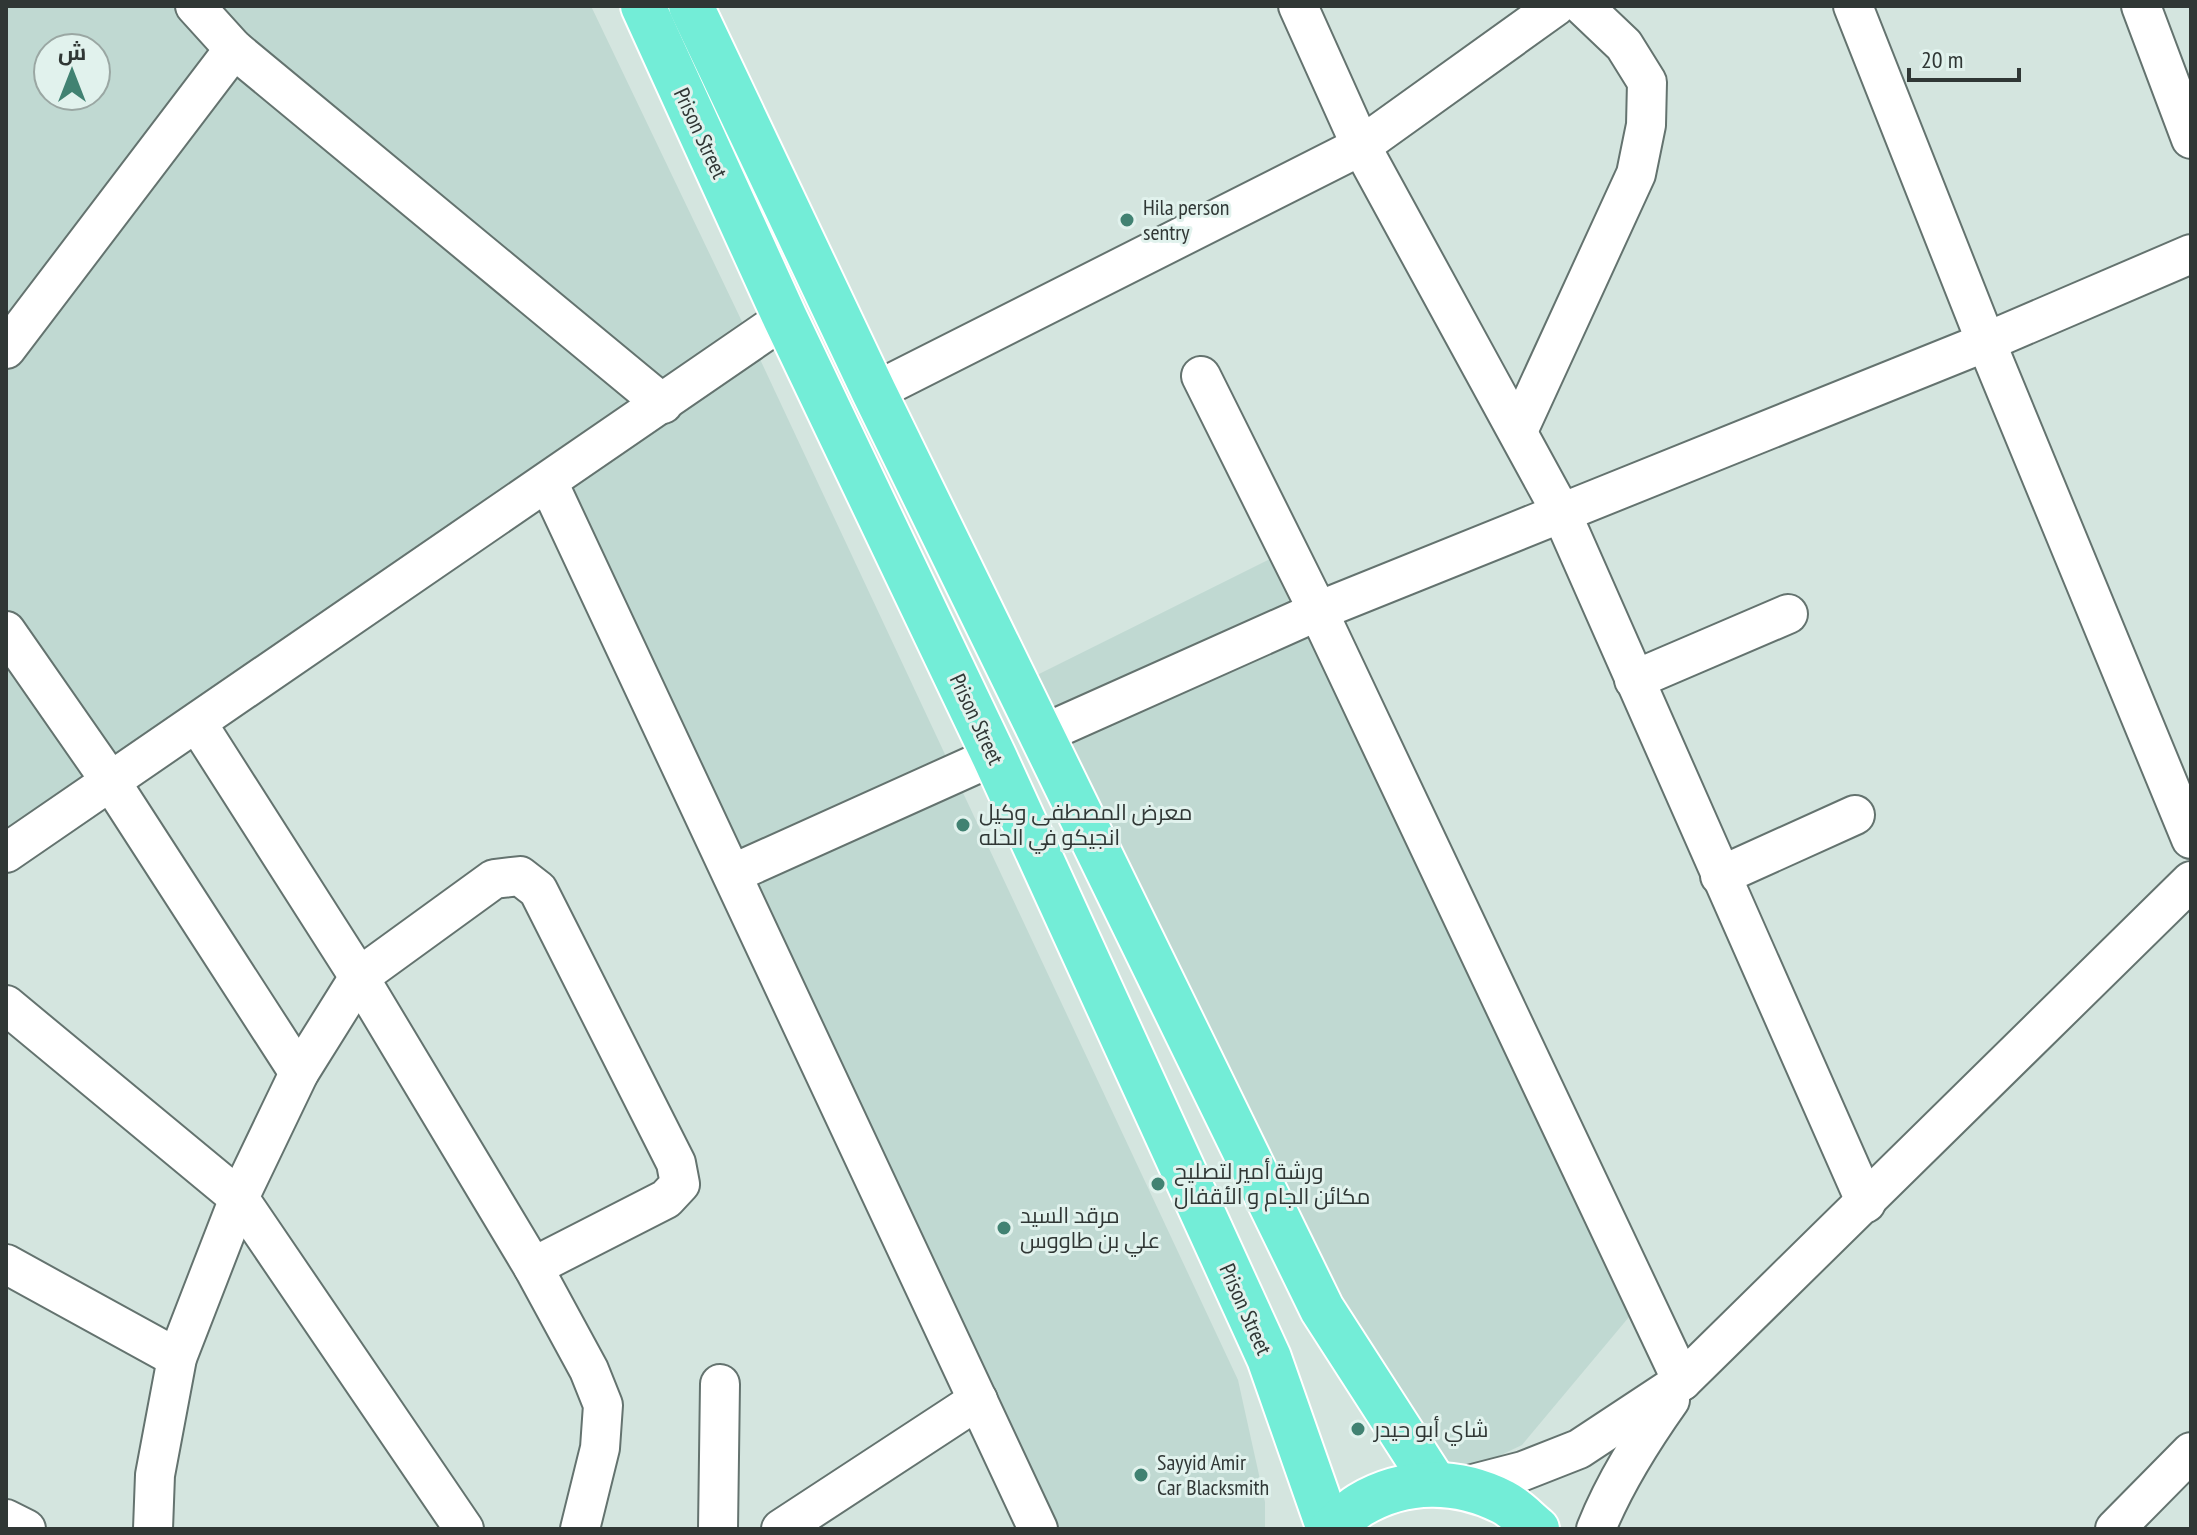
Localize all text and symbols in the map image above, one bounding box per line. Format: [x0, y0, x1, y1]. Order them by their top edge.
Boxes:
north arrow [32, 32, 112, 112]
scale bar [1909, 32, 2019, 82]
text: ش [58, 38, 86, 66]
text: 20 m [1921, 44, 1963, 75]
street label: Prison Street [668, 83, 734, 183]
place label: Hila person sentry [1143, 193, 1229, 246]
marker: Hila person sentry [1118, 211, 1136, 229]
street label: Prison Street [944, 669, 1010, 769]
place label: معرض المصطفى وكيل انجيكو في الحله [979, 798, 1192, 854]
marker: معرض المصطفى وكيل انجيكو في الحله [954, 816, 972, 834]
place label: ورشة أمير لتصليح مكائن الجام و الأقفال [1174, 1157, 1370, 1212]
marker: ورشة أمير لتصليح مكائن الجام و الأقفال [1149, 1175, 1167, 1193]
place label: مرقد السيد علي بن طاووس [1020, 1201, 1160, 1257]
marker: مرقد السيد علي بن طاووس [995, 1219, 1013, 1237]
street label: Prison Street [1213, 1259, 1279, 1359]
place label: شاي أبو حيدر [1372, 1415, 1488, 1446]
marker: شاي أبو حيدر [1349, 1420, 1367, 1438]
place label: Sayyid Amir Car Blacksmith [1157, 1448, 1269, 1501]
marker: Sayyid Amir Car Blacksmith [1132, 1466, 1150, 1484]

